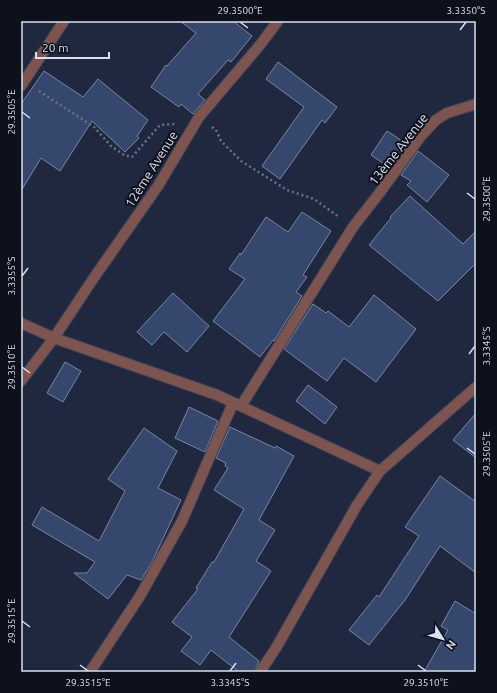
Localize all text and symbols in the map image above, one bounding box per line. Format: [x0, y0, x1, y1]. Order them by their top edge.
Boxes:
text: 29.3500°E [217, 5, 263, 16]
text: 3.3350°S [446, 5, 486, 16]
scale bar [36, 34, 109, 60]
text: 20 m [42, 41, 69, 54]
text: 29.3505°E [6, 89, 17, 135]
street label: 13ème Avenue [366, 110, 430, 188]
street label: 12ème Avenue [122, 128, 180, 210]
text: 29.3500°E [481, 176, 492, 222]
text: 3.3355°S [6, 256, 17, 296]
text: 3.3345°S [481, 326, 492, 366]
text: 29.3510°E [6, 344, 17, 390]
text: 29.3505°E [481, 431, 492, 477]
text: 29.3515°E [6, 598, 17, 644]
north arrow [423, 619, 463, 659]
text: N [444, 638, 458, 652]
text: 29.3515°E [65, 677, 111, 688]
text: 3.3345°S [210, 677, 250, 688]
text: 29.3510°E [403, 677, 449, 688]

